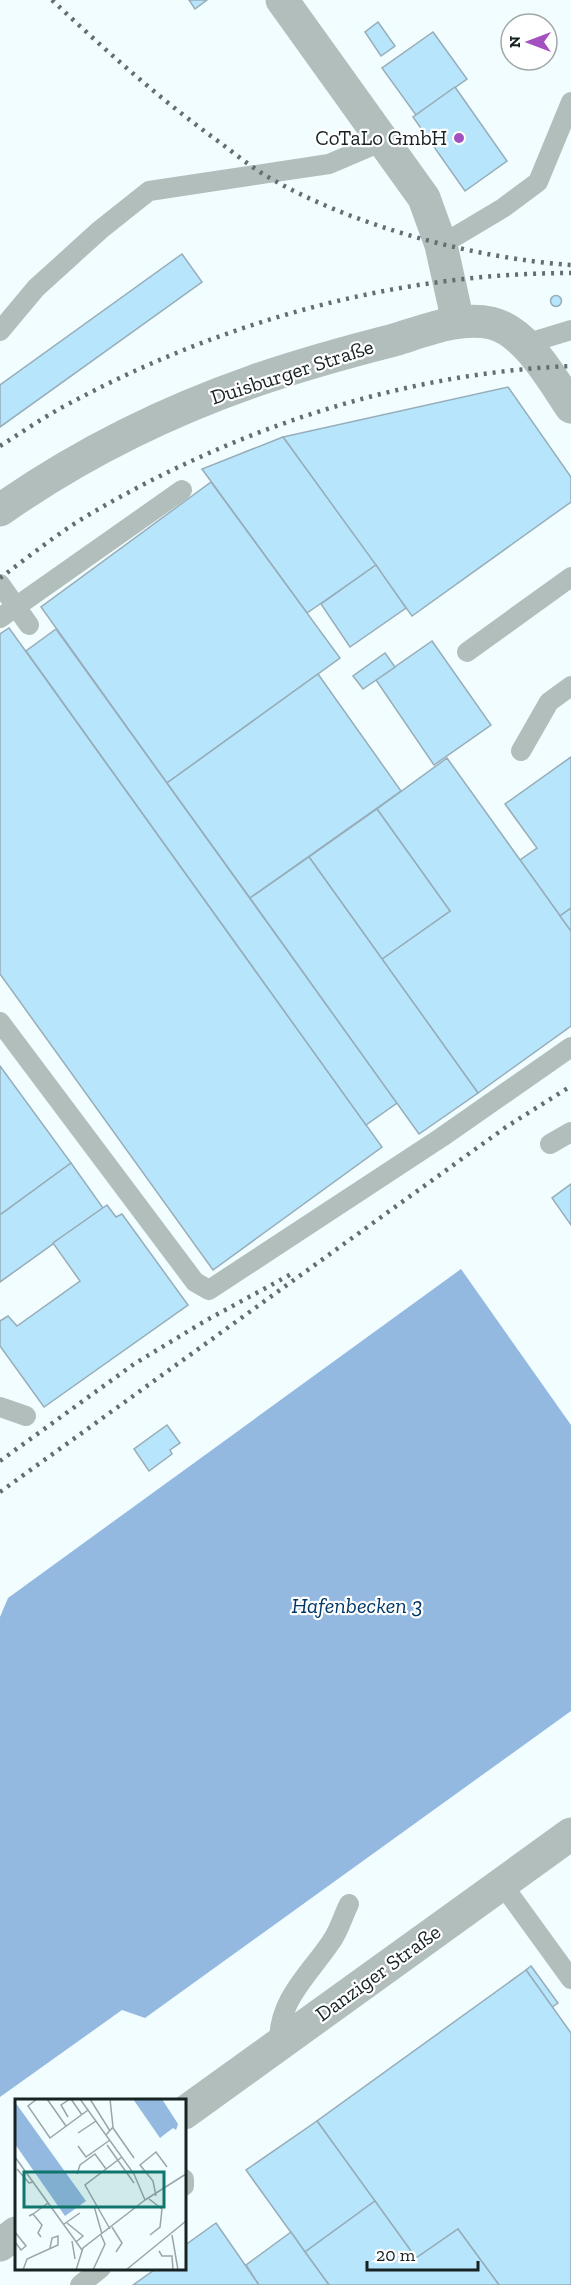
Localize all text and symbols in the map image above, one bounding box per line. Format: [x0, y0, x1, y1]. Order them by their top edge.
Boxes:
north arrow [499, 12, 559, 72]
text: N [505, 36, 524, 48]
place label: CoTaLo GmbH [315, 125, 447, 150]
marker: CoTaLo GmbH [452, 131, 466, 145]
street label: Duisburger Straße [207, 333, 376, 410]
water label: Hafenbecken 3 [291, 1592, 423, 1619]
street label: Danziger Straße [310, 1919, 445, 2026]
inset map [15, 2099, 186, 2270]
scale bar [367, 2234, 478, 2272]
text: 20 m [376, 2244, 416, 2266]

